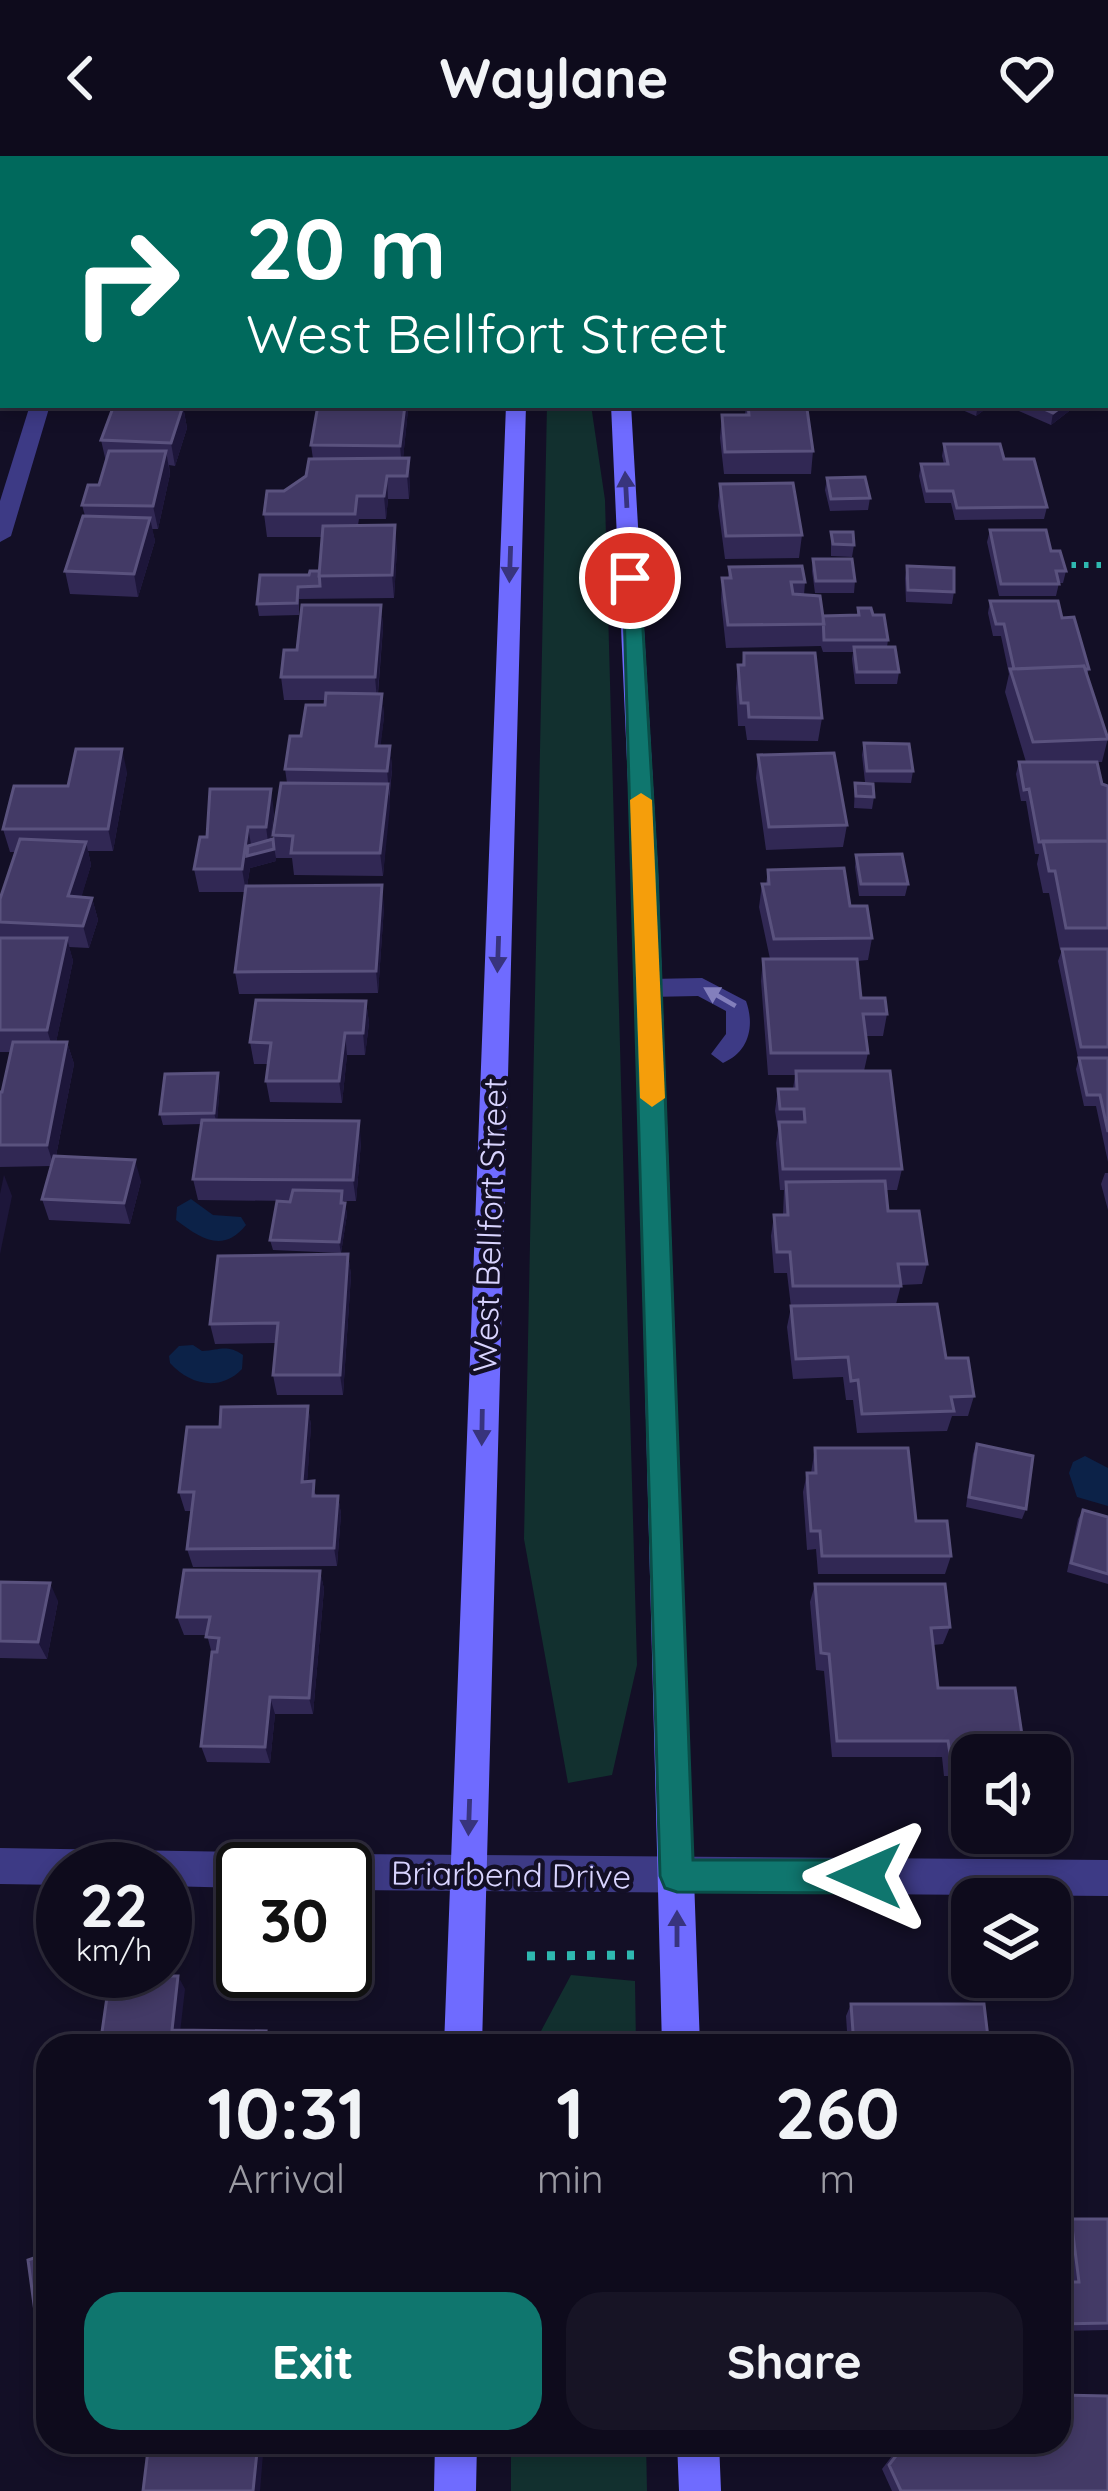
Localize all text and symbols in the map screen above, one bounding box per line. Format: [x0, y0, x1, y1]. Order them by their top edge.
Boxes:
text: Waylane [440, 44, 668, 112]
icon: back [48, 45, 114, 111]
icon: heart [994, 45, 1060, 111]
text: 20 m [246, 195, 446, 300]
icon: right [48, 204, 204, 360]
text: West Bellfort Street [246, 299, 728, 367]
one-way arrow [616, 471, 635, 508]
pin [579, 527, 681, 629]
icon: arrive [597, 545, 663, 611]
one-way arrow [501, 546, 520, 584]
one-way arrow [488, 936, 507, 974]
one-way arrow [703, 988, 737, 1009]
street label: West Bellfort Street [463, 1077, 515, 1373]
one-way arrow [473, 1409, 492, 1447]
map controls [951, 1734, 1071, 1998]
button: sound [951, 1734, 1071, 1854]
one-way arrow [459, 1799, 478, 1837]
position arrow [802, 1813, 928, 1939]
speed limit sign: 30 [216, 1842, 372, 1998]
street label: Briarbend Drive [391, 1851, 631, 1897]
text: 22 [80, 1867, 148, 1942]
button: layers [951, 1878, 1071, 1998]
one-way arrow [668, 1909, 687, 1947]
text: km/h [76, 1931, 152, 1969]
text: 10:31 [207, 2067, 366, 2157]
text: 1 [556, 2067, 584, 2157]
text: 260 [775, 2067, 900, 2157]
text: Arrival [228, 2154, 345, 2203]
text: min [537, 2154, 603, 2203]
text: m [819, 2154, 855, 2203]
button: Exit [84, 2292, 542, 2430]
button: Share [566, 2292, 1023, 2430]

